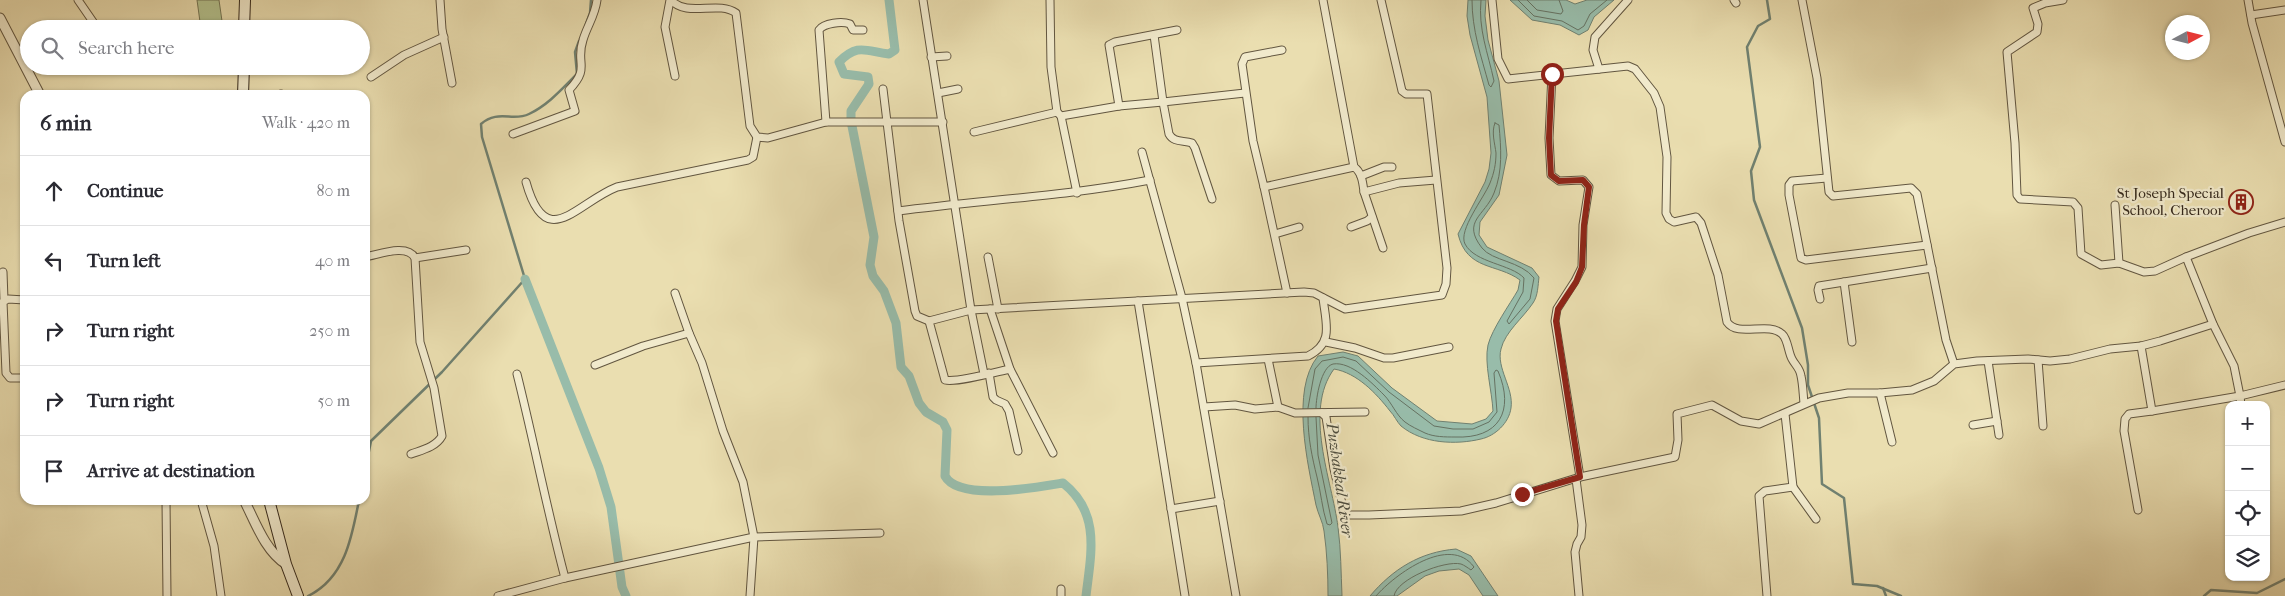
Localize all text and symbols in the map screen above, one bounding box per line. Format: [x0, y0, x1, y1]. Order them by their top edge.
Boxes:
north arrow [2165, 15, 2210, 60]
search box [20, 20, 370, 75]
icon: search [38, 34, 66, 62]
text: Search here [78, 37, 174, 59]
route start [1541, 63, 1564, 86]
text: 6 min [40, 111, 92, 135]
text: Walk · 420 m [262, 113, 350, 132]
icon: ahead [40, 177, 68, 205]
text: Continue [87, 180, 163, 202]
text: 80 m [316, 181, 350, 200]
place label: St Joseph Special School, Cheroor [2117, 184, 2225, 219]
building icon: St Joseph Special School, Cheroor [2228, 189, 2254, 215]
icon: left [40, 247, 68, 275]
text: Turn left [87, 250, 161, 272]
text: 40 m [315, 251, 350, 270]
icon: right [40, 317, 68, 345]
text: Turn right [87, 320, 174, 342]
text: 250 m [309, 321, 350, 340]
icon: right [40, 387, 68, 415]
text: Turn right [87, 390, 174, 412]
text: 50 m [318, 391, 350, 410]
map controls [2225, 401, 2270, 581]
button: + [2225, 401, 2270, 446]
water label: Puzhakkal River [1322, 421, 1358, 540]
button: − [2225, 446, 2270, 491]
icon: arrive [40, 457, 68, 485]
text: Arrive at destination [87, 460, 255, 482]
route end [1511, 483, 1534, 506]
button: locate [2225, 491, 2270, 536]
button: layers [2225, 536, 2270, 581]

